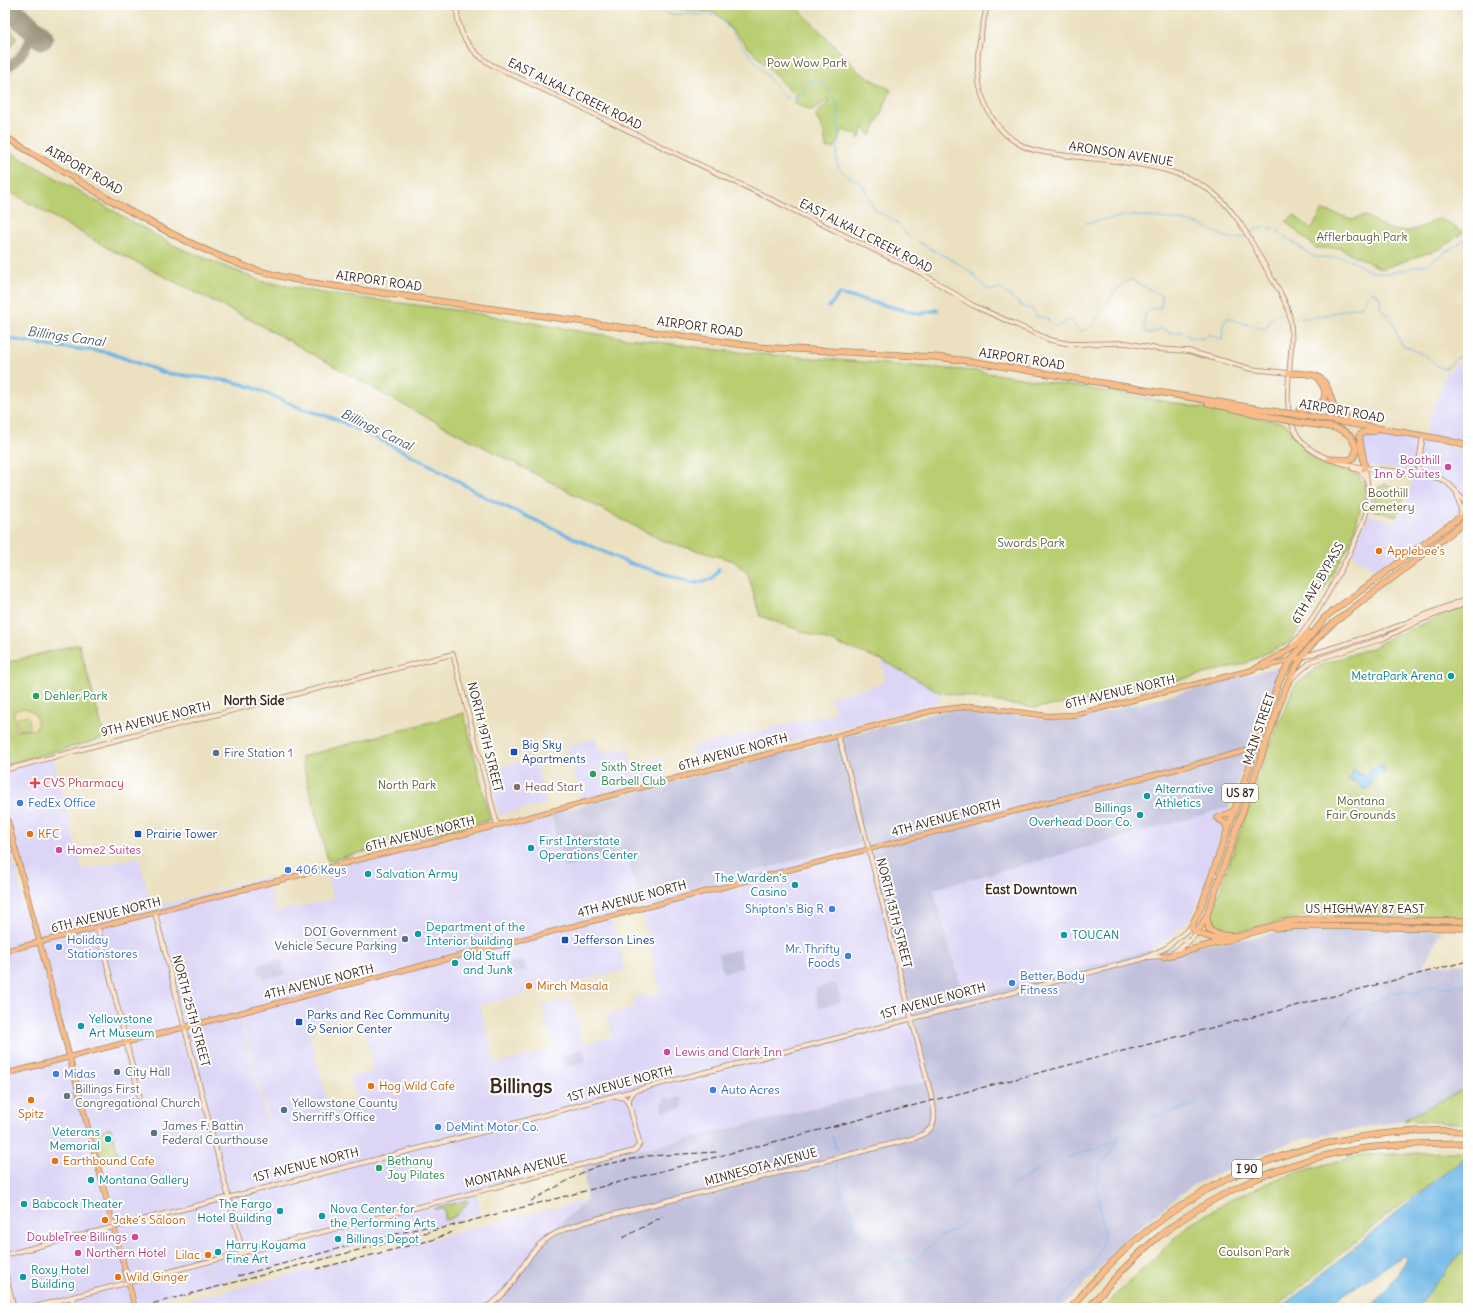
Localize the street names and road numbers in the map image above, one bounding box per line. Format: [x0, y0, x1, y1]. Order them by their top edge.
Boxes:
street label: EAST ALKALI CREEK ROAD [506, 54, 645, 133]
street label: ARONSON AVENUE [1068, 138, 1174, 169]
street label: AIRPORT ROAD [43, 141, 126, 198]
street label: EAST ALKALI CREEK ROAD [797, 195, 935, 276]
street label: AIRPORT ROAD [335, 267, 423, 294]
street label: AIRPORT ROAD [656, 313, 744, 340]
street label: AIRPORT ROAD [978, 344, 1066, 373]
street label: AIRPORT ROAD [1298, 396, 1386, 425]
street label: 6TH AVE BYPASS [1288, 539, 1347, 626]
street label: 6TH AVENUE NORTH [1063, 671, 1177, 712]
street label: NORTH 19TH STREET [465, 680, 506, 793]
street label: MAIN STREET [1239, 691, 1278, 767]
street label: 9TH AVENUE NORTH [99, 698, 213, 739]
street label: 6TH AVENUE NORTH [676, 730, 790, 773]
road number: US 87 [1222, 784, 1258, 802]
street label: 4TH AVENUE NORTH [890, 796, 1003, 839]
street label: 6TH AVENUE NORTH [363, 813, 477, 854]
street label: NORTH 13TH STREET [874, 856, 915, 969]
street label: 4TH AVENUE NORTH [576, 877, 689, 920]
street label: 6TH AVENUE NORTH [49, 894, 163, 935]
street label: US HIGHWAY 87 EAST [1305, 901, 1425, 916]
street label: NORTH 25TH STREET [169, 953, 214, 1068]
street label: 4TH AVENUE NORTH [262, 961, 376, 1002]
street label: 1ST AVENUE NORTH [878, 979, 988, 1022]
street label: 1ST AVENUE NORTH [565, 1062, 675, 1105]
street label: 1ST AVENUE NORTH [251, 1144, 361, 1185]
street label: MINNESOTA AVENUE [703, 1144, 819, 1189]
street label: MONTANA AVENUE [463, 1151, 569, 1191]
road number: I 90 [1232, 1160, 1262, 1178]

